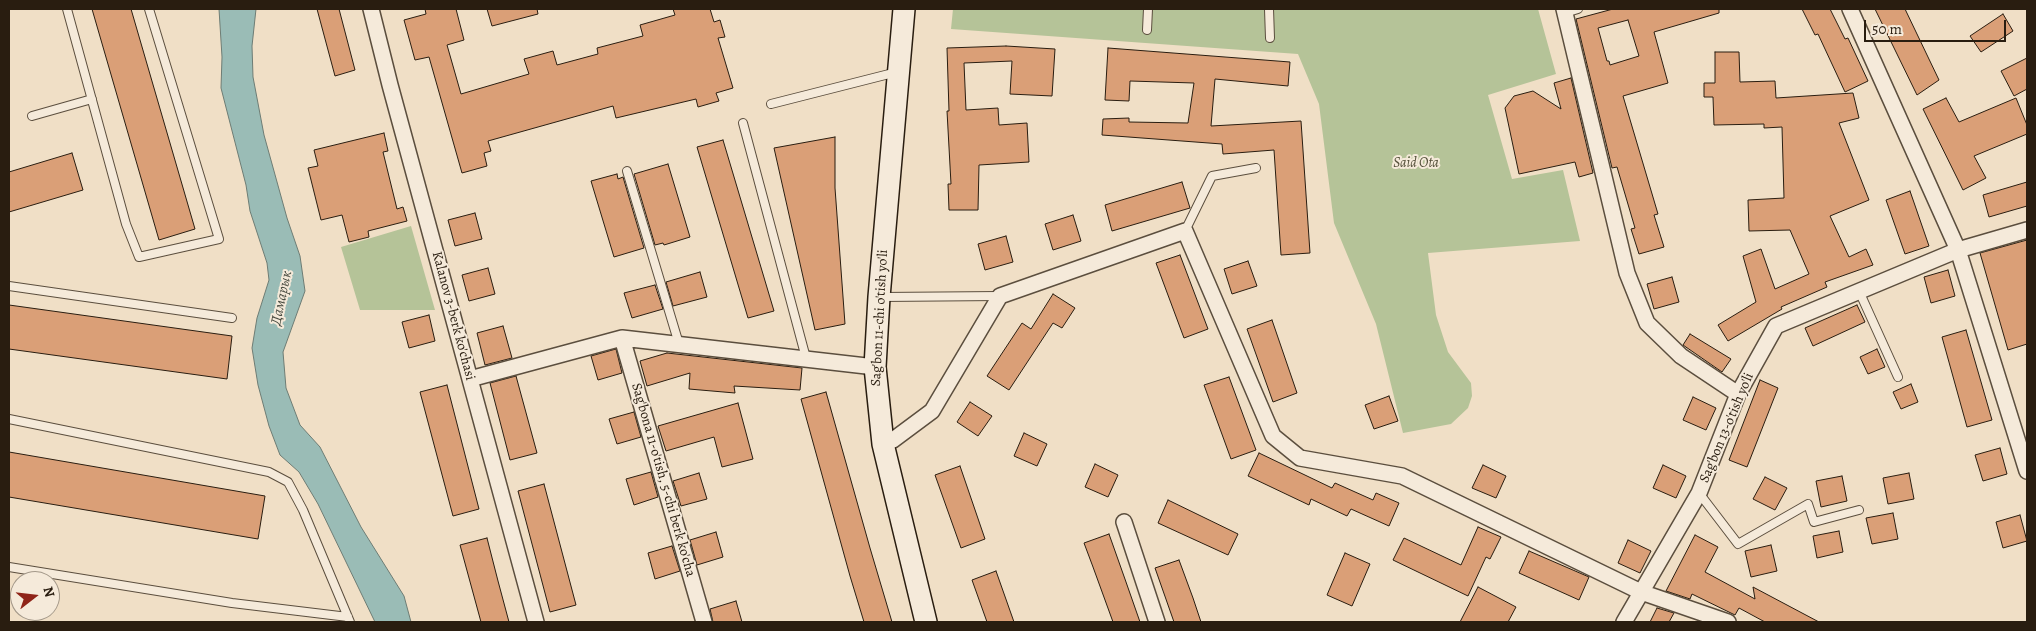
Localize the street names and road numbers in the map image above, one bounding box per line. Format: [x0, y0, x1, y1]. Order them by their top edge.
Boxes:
street label: Sag'bon 11-chi o'tish yo'li [868, 249, 892, 387]
street label: Kalanov 3-berk ko'chasi [428, 250, 478, 382]
street label: Sag'bon 13-o'tish yo'li [1696, 370, 1758, 486]
street label: Sag'bona 11-o'tish, 5-chi berk ko'cha [627, 381, 699, 579]

